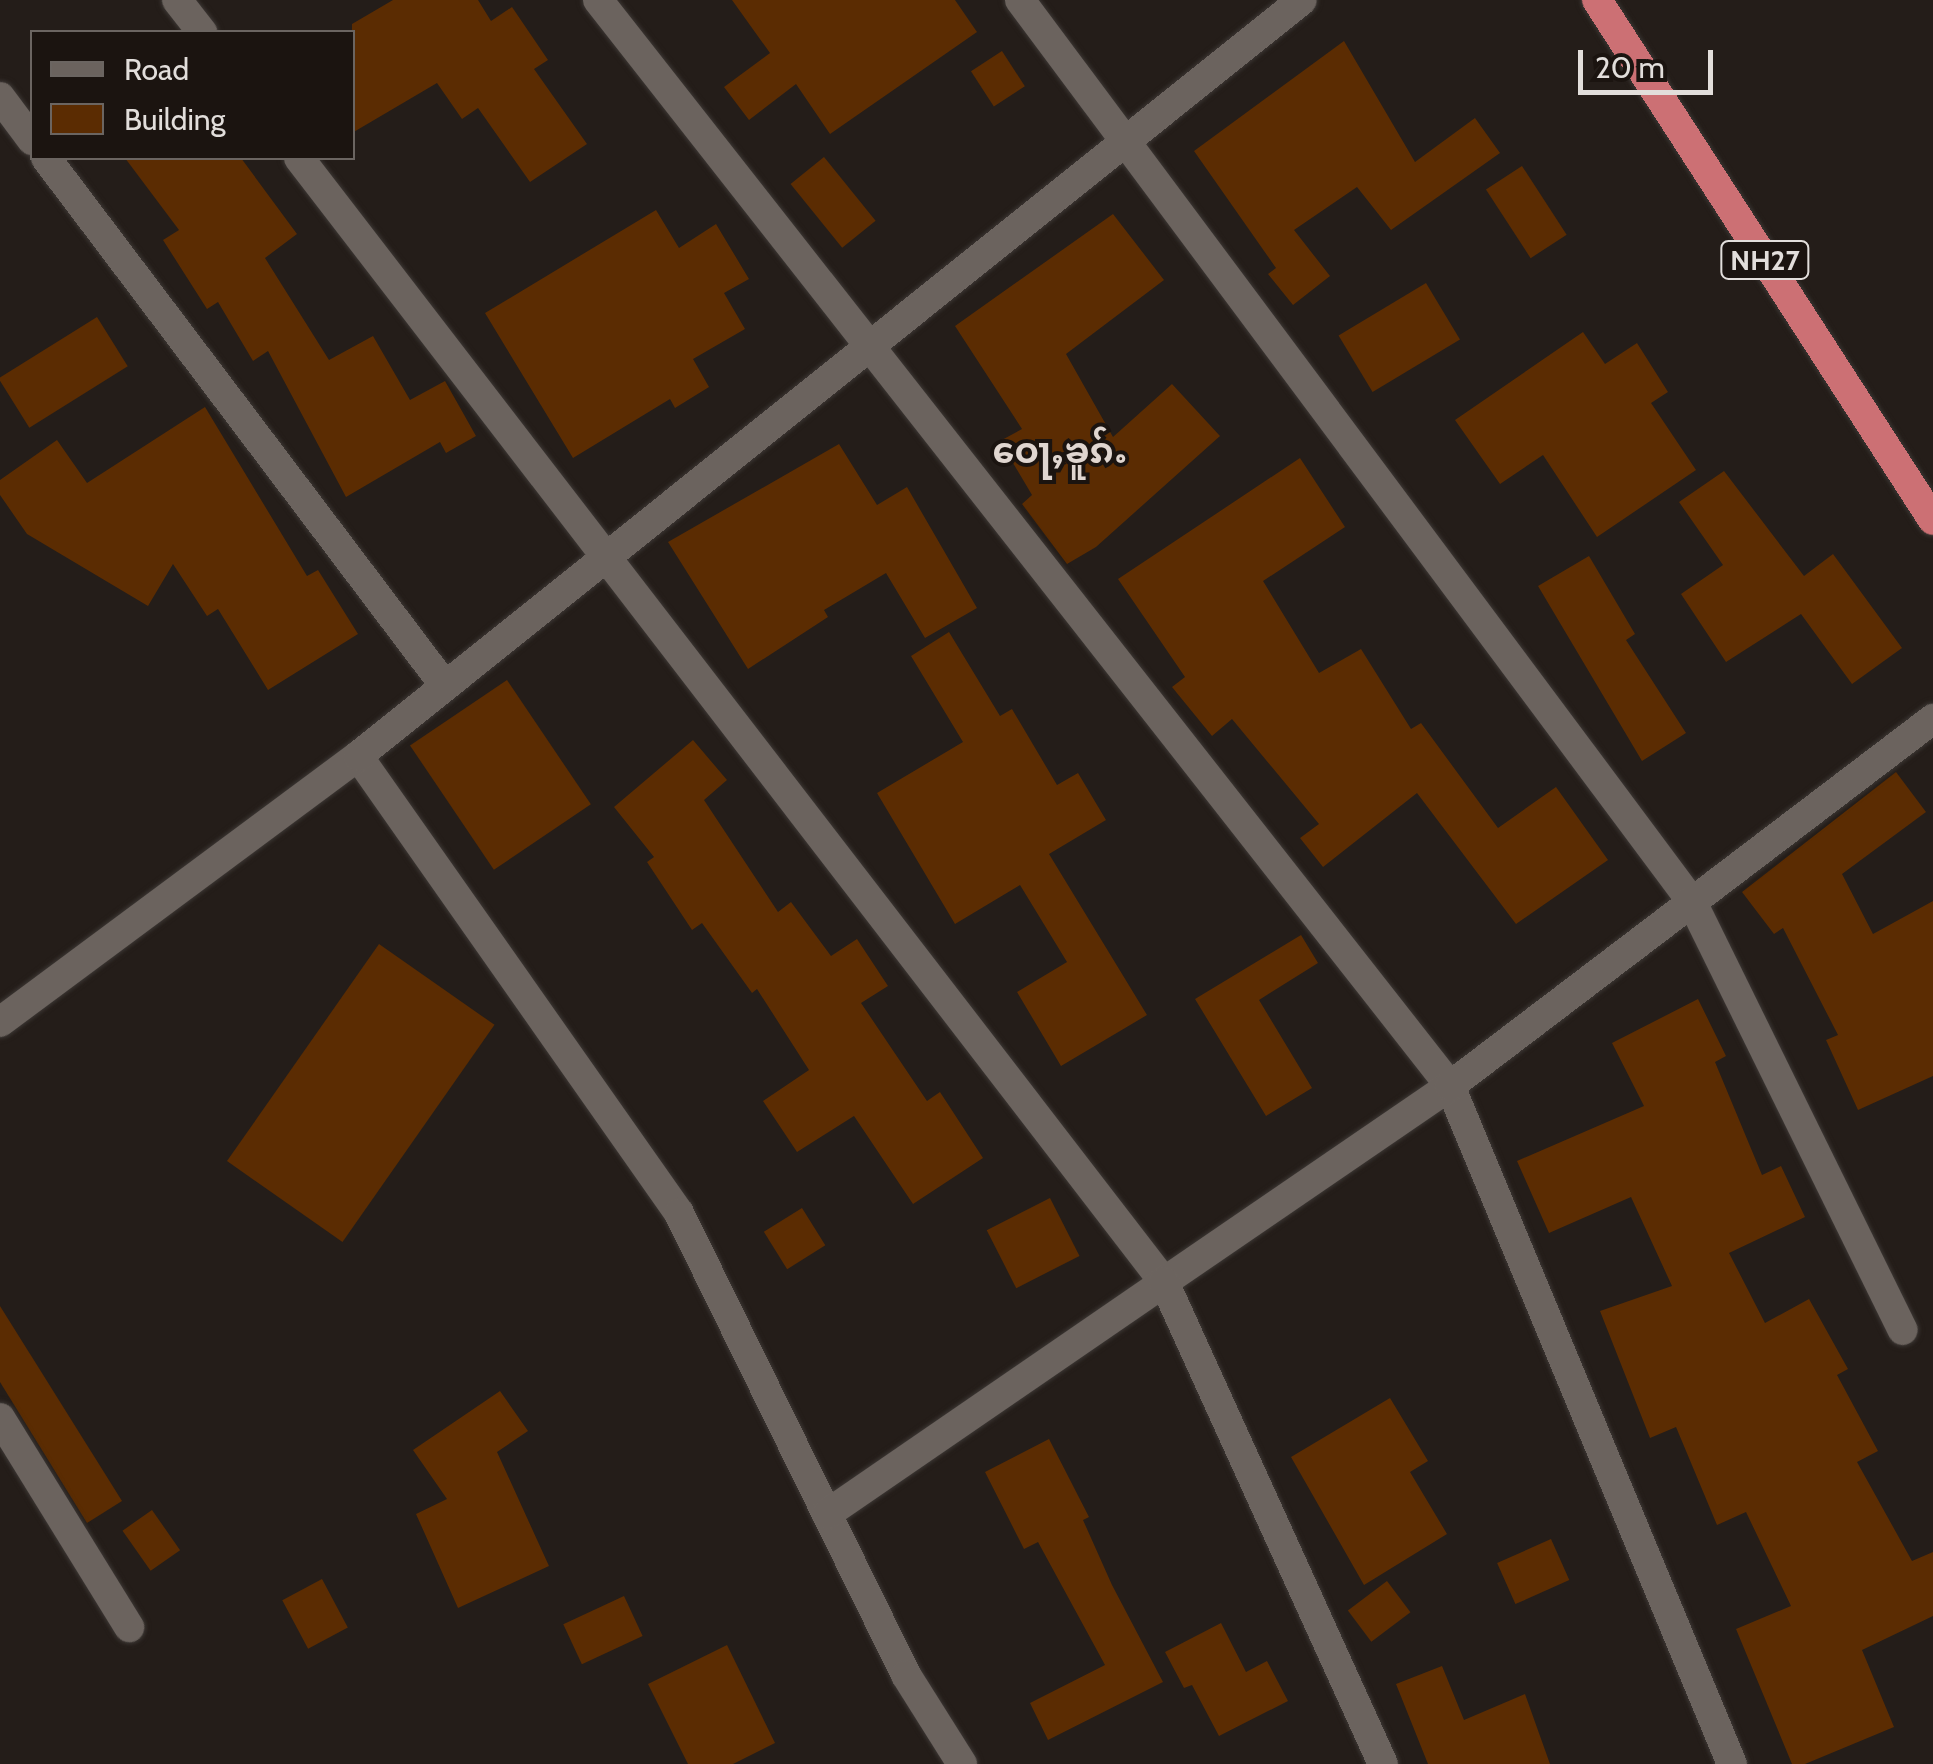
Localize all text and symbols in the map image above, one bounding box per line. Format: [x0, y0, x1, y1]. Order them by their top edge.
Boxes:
legend [30, 30, 355, 160]
scale bar [1583, 30, 1718, 92]
text: 20 m [1595, 49, 1665, 86]
text: Road [124, 51, 189, 88]
text: Building [124, 101, 226, 138]
road number: NH27 [1720, 237, 1810, 283]
district label: ဝေႃႇၶူၵ်ႉ [992, 430, 1128, 472]

